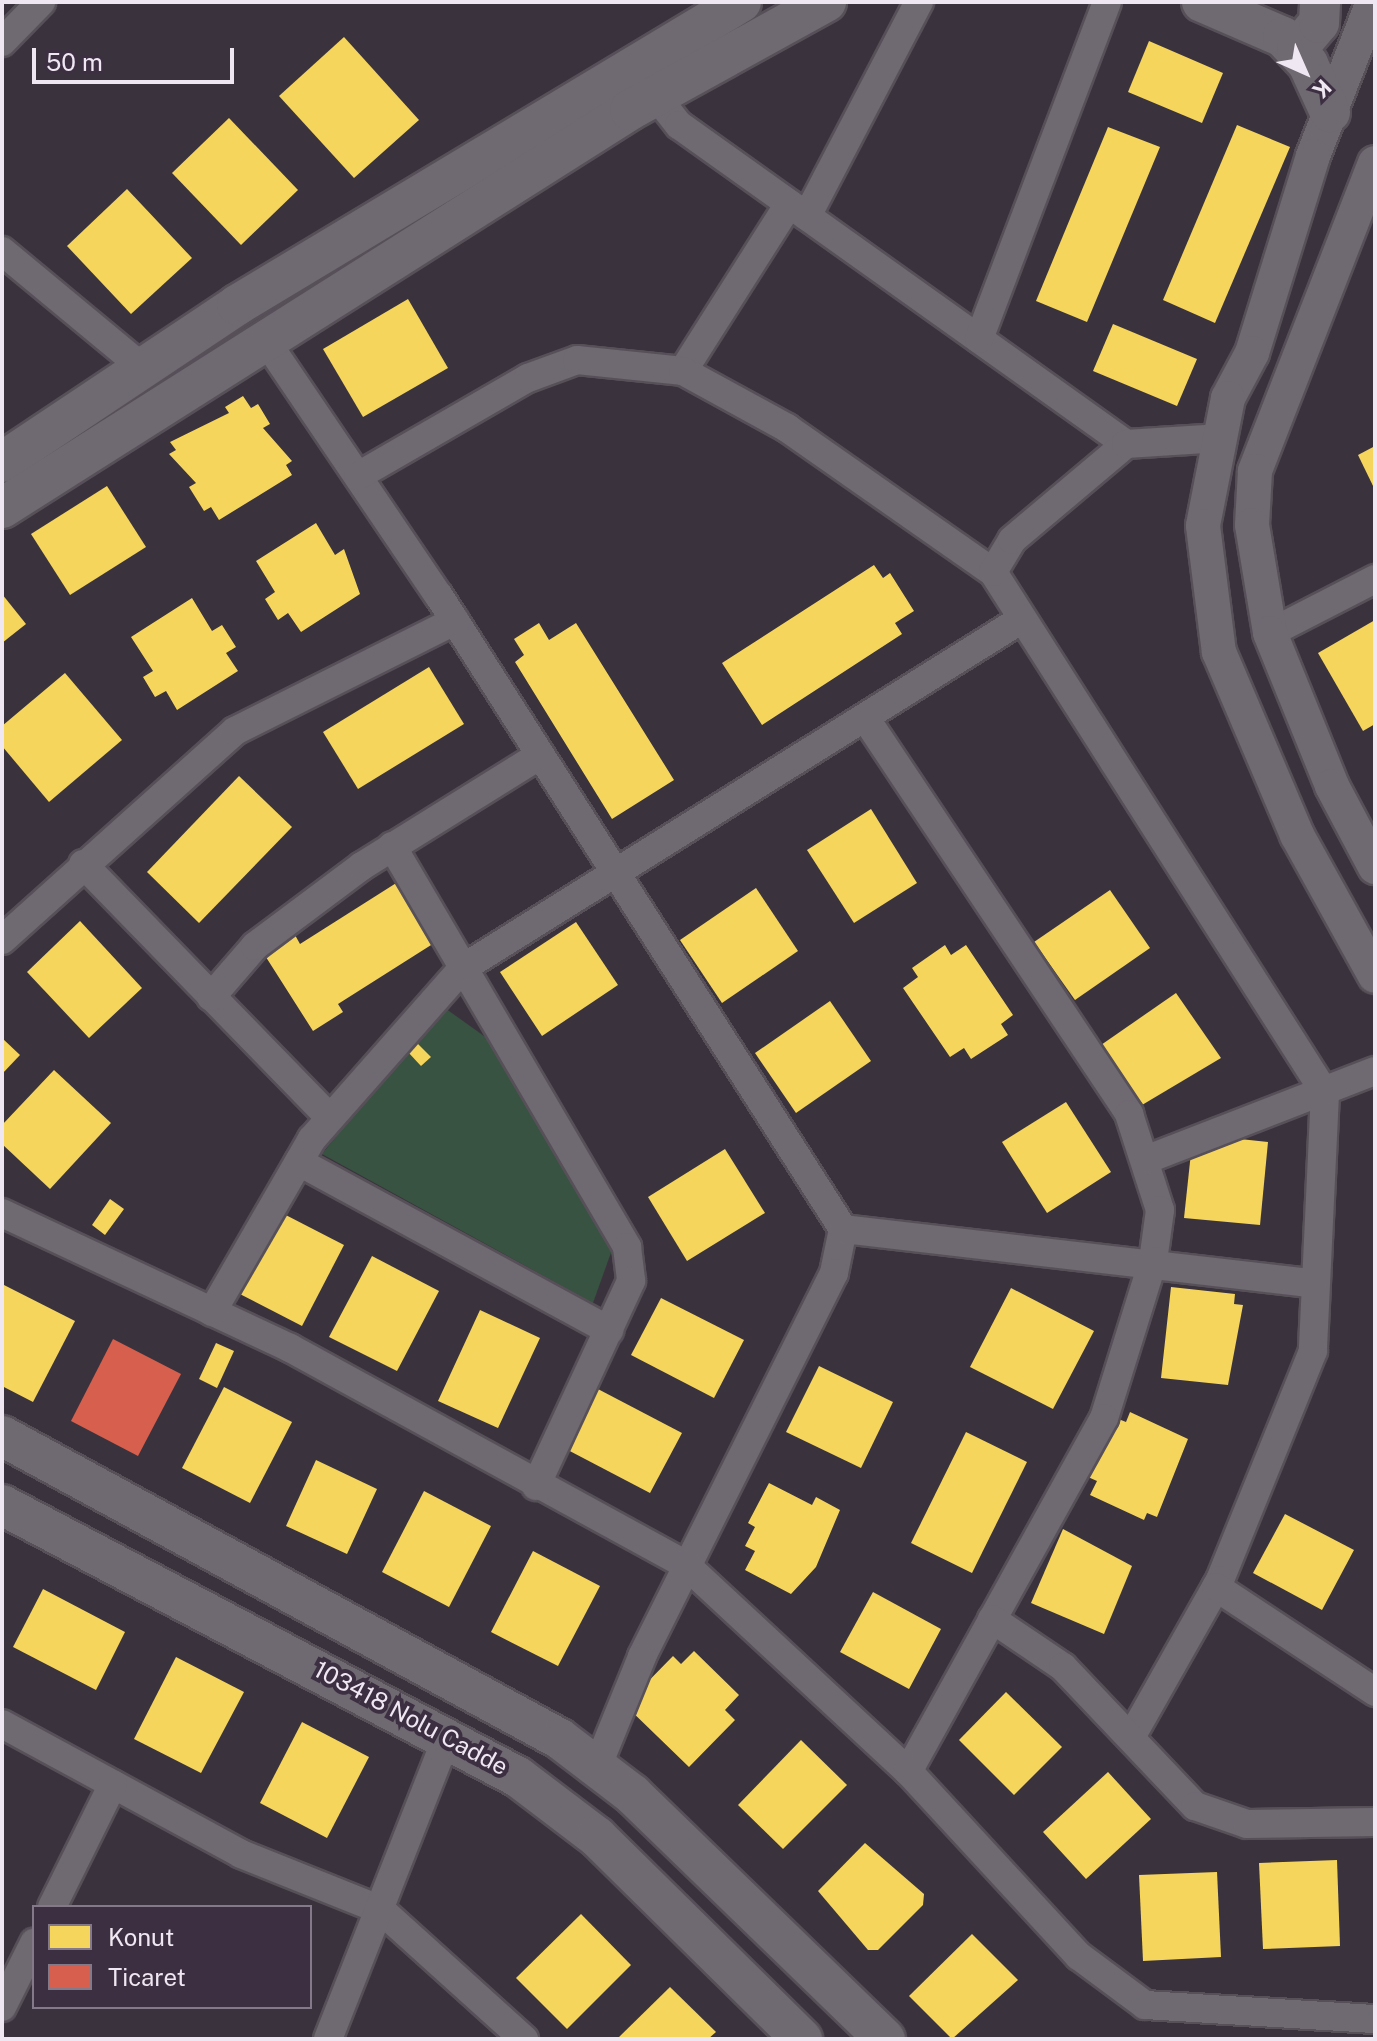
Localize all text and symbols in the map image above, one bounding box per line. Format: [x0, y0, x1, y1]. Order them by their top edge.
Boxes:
scale bar [36, 32, 238, 82]
north arrow [1265, 32, 1345, 112]
text: 50 m [46, 48, 103, 76]
text: K [1307, 74, 1337, 104]
street label: 103418 Nolu Cadde [309, 1655, 513, 1781]
legend [32, 1905, 312, 2009]
text: Konut [108, 1923, 174, 1951]
text: Ticaret [108, 1963, 186, 1991]

